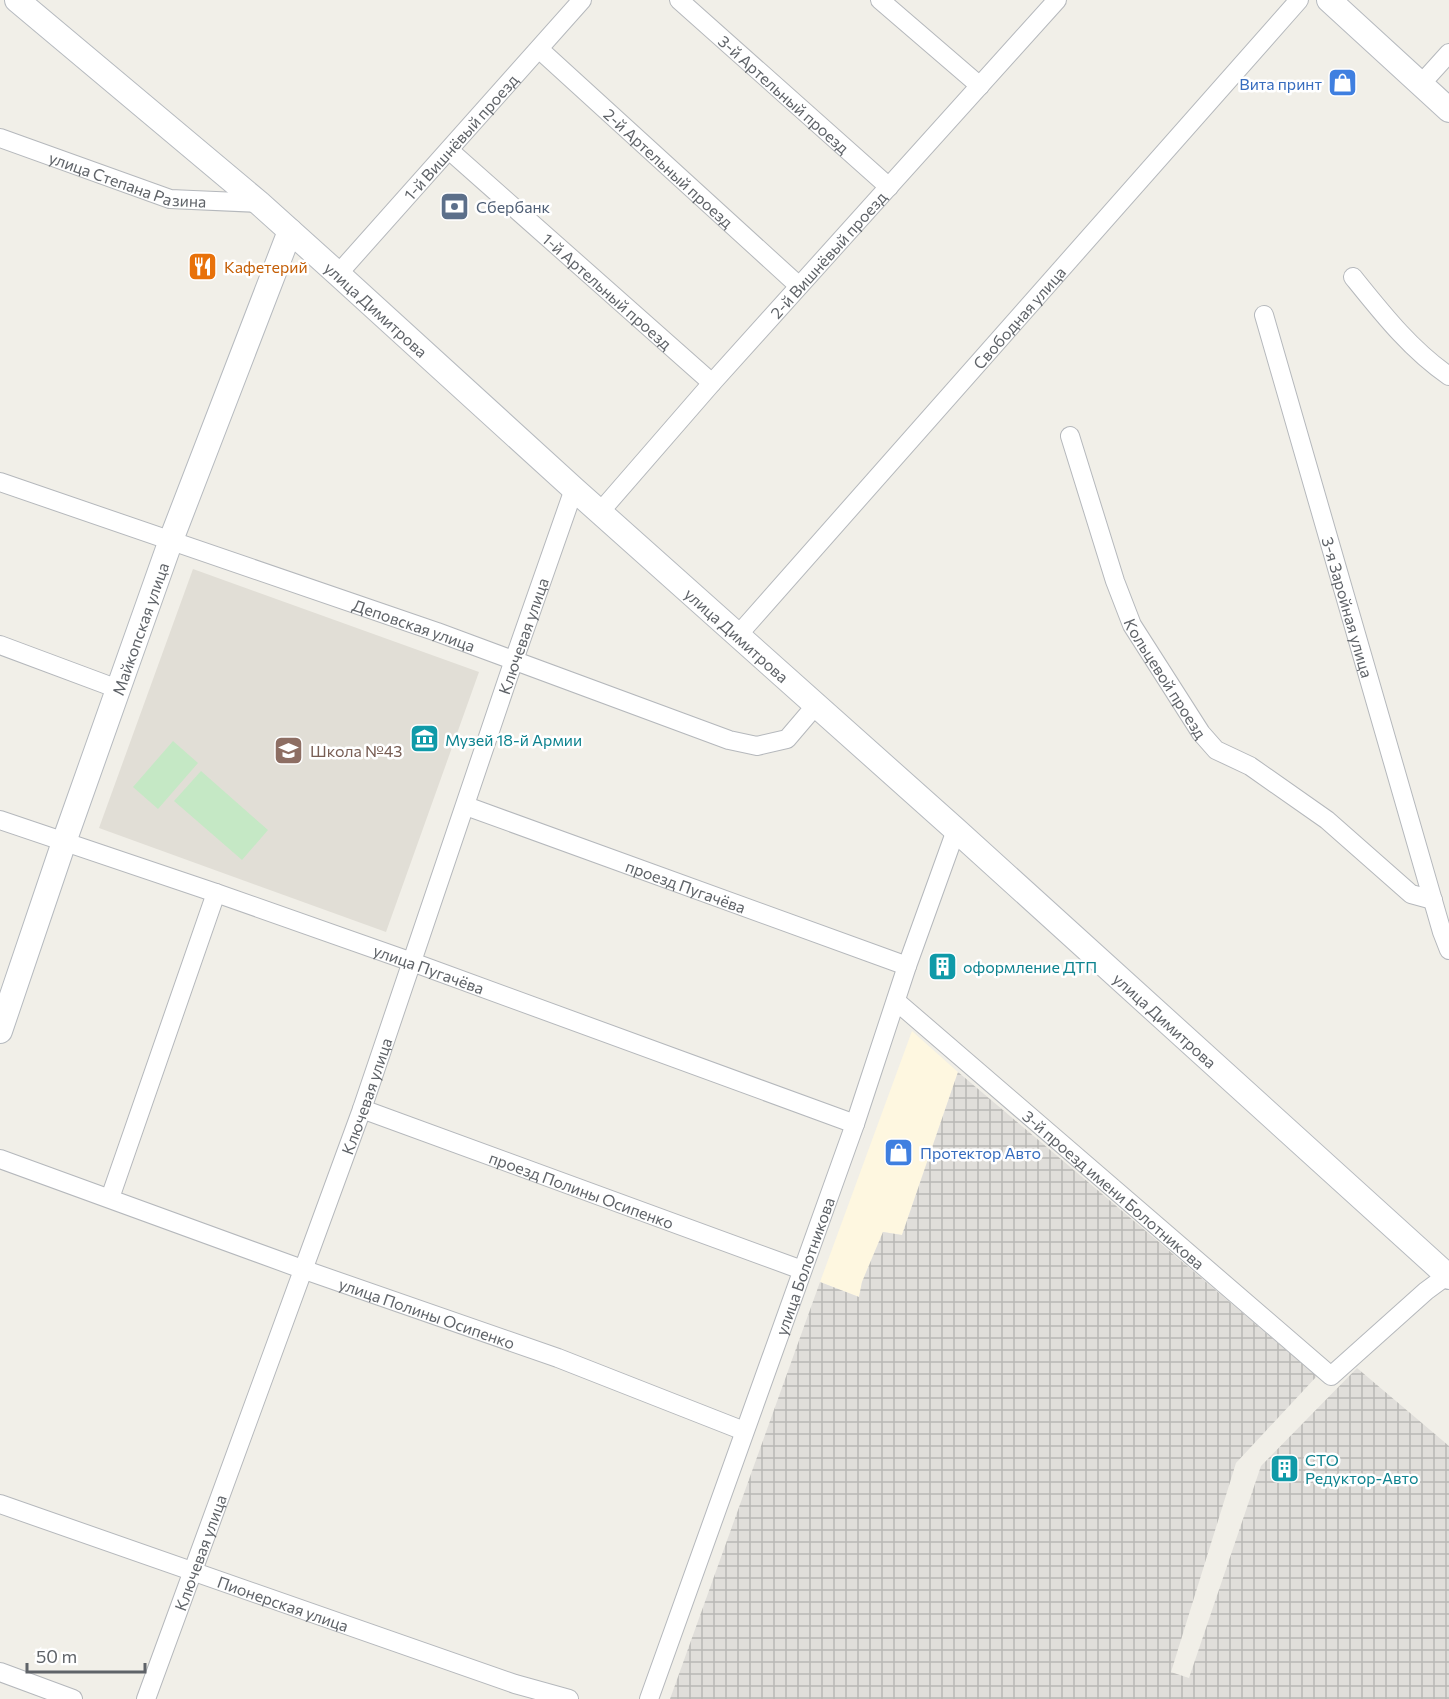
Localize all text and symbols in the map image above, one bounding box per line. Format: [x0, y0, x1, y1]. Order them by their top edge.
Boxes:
street label: 3-й Артельный проезд [715, 31, 854, 157]
shop icon: Вита принт [1327, 67, 1359, 99]
street label: 1-й Вишнёвый проезд [399, 69, 522, 203]
place label: Вита принт [1239, 74, 1322, 93]
street label: 2-й Артельный проезд [601, 104, 738, 232]
street label: улица Степана Разина [47, 147, 207, 210]
street label: 2-й Вишнёвый проезд [766, 186, 890, 322]
bank icon: Сбербанк [439, 190, 471, 222]
place label: Сбербанк [476, 197, 551, 216]
street label: 1-й Артельный проезд [539, 228, 677, 353]
restaurant icon: Кафетерий [187, 250, 219, 282]
place label: Кафетерий [224, 257, 308, 276]
street label: улица Димитрова [321, 257, 432, 361]
street label: Свободная улица [968, 262, 1069, 372]
street label: 3-я Заройная улица [1319, 534, 1378, 680]
street label: Майкопская улица [107, 560, 172, 698]
street label: Ключевая улица [494, 575, 552, 697]
street label: улица Димитрова [681, 583, 793, 686]
street label: Деповская улица [351, 594, 478, 655]
street label: Кольцевой проезд [1121, 616, 1212, 742]
museum icon: Музей 18-й Армии [408, 723, 440, 755]
place label: Музей 18-й Армии [445, 730, 582, 749]
school or university icon: Школа №43 [273, 734, 305, 766]
place label: Школа №43 [310, 741, 402, 760]
street label: проезд Пугачёва [623, 855, 748, 916]
street label: улица Пугачёва [371, 940, 487, 997]
building icon: оформление ДТП [926, 950, 958, 982]
place label: оформление ДТП [963, 957, 1097, 976]
street label: улица Димитрова [1110, 968, 1221, 1071]
street label: Ключевая улица [337, 1035, 395, 1157]
street label: 3-й проезд имени Болотникова [1019, 1105, 1209, 1273]
shop icon: Протектор Авто [883, 1136, 915, 1168]
place label: Протектор Авто [920, 1143, 1041, 1162]
street label: проезд Полины Осипенко [487, 1147, 677, 1232]
street label: улица Болотникова [771, 1194, 838, 1338]
street label: улица Полины Осипенко [337, 1273, 518, 1352]
place label: СТО Редуктор-Авто [1305, 1450, 1419, 1487]
building icon: СТО Редуктор-Авто [1268, 1452, 1300, 1484]
street label: Ключевая улица [170, 1492, 230, 1613]
street label: Пионерская улица [215, 1571, 351, 1635]
scale bar [27, 1636, 146, 1674]
text: 50 m [36, 1645, 77, 1667]

